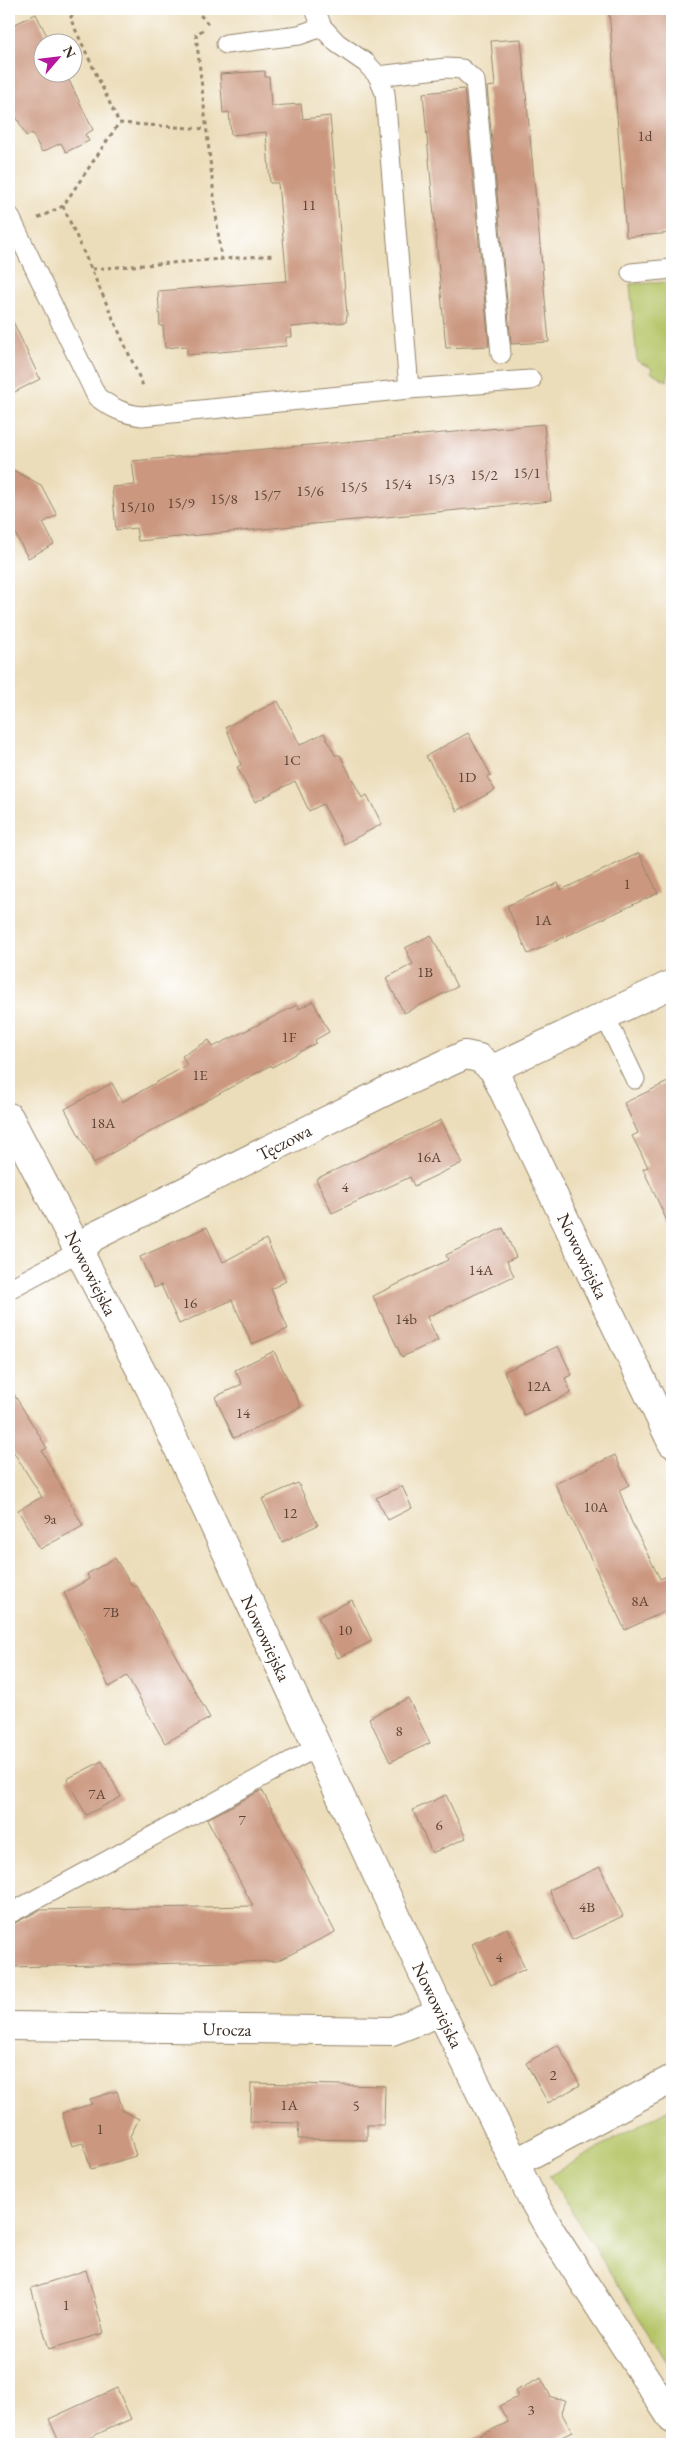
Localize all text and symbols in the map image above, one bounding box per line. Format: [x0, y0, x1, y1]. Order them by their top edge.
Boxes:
north arrow [32, 32, 82, 82]
text: N [59, 43, 80, 62]
house number: 1d [638, 126, 653, 145]
house number: 11 [302, 195, 316, 214]
house number: 15/1 [513, 463, 541, 482]
house number: 15/2 [470, 465, 499, 484]
house number: 15/3 [427, 469, 455, 488]
house number: 15/4 [384, 474, 413, 493]
house number: 15/5 [340, 477, 368, 496]
house number: 15/6 [296, 481, 324, 500]
house number: 15/7 [253, 485, 282, 504]
house number: 15/8 [210, 489, 238, 508]
house number: 15/9 [167, 493, 195, 512]
house number: 15/10 [120, 497, 154, 516]
house number: 1C [283, 750, 301, 769]
house number: 1D [458, 767, 476, 786]
house number: 1 [623, 874, 631, 893]
house number: 1A [534, 910, 552, 929]
house number: 1B [417, 962, 433, 981]
house number: 1F [282, 1027, 297, 1046]
house number: 1E [192, 1065, 208, 1084]
house number: 18A [91, 1113, 116, 1132]
street label: Tęczowa [253, 1118, 316, 1166]
house number: 16A [417, 1147, 442, 1166]
house number: 4 [341, 1177, 349, 1196]
street label: Nowowiejska [552, 1209, 614, 1303]
street label: Nowowiejska [60, 1226, 123, 1320]
house number: 14A [469, 1260, 494, 1279]
house number: 16 [183, 1293, 197, 1312]
house number: 14b [395, 1309, 417, 1328]
house number: 12A [527, 1376, 552, 1395]
house number: 14 [236, 1403, 251, 1422]
house number: 10A [584, 1497, 609, 1516]
house number: 12 [283, 1503, 298, 1522]
house number: 9a [43, 1509, 57, 1528]
street label: Nowowiejska [236, 1591, 296, 1686]
house number: 8A [631, 1591, 649, 1610]
house number: 7B [103, 1602, 119, 1621]
house number: 10 [338, 1620, 352, 1639]
house number: 8 [395, 1721, 403, 1740]
house number: 7A [88, 1784, 106, 1803]
house number: 7 [238, 1810, 246, 1829]
house number: 6 [435, 1815, 443, 1834]
house number: 4B [579, 1897, 595, 1916]
house number: 4 [495, 1947, 503, 1966]
street label: Nowowiejska [407, 1958, 469, 2052]
street label: Urocza [202, 2017, 253, 2041]
house number: 2 [549, 2065, 557, 2084]
house number: 1A [280, 2095, 298, 2114]
house number: 5 [352, 2096, 360, 2115]
house number: 1 [96, 2119, 104, 2138]
house number: 1 [62, 2295, 70, 2314]
house number: 3 [527, 2400, 535, 2419]

